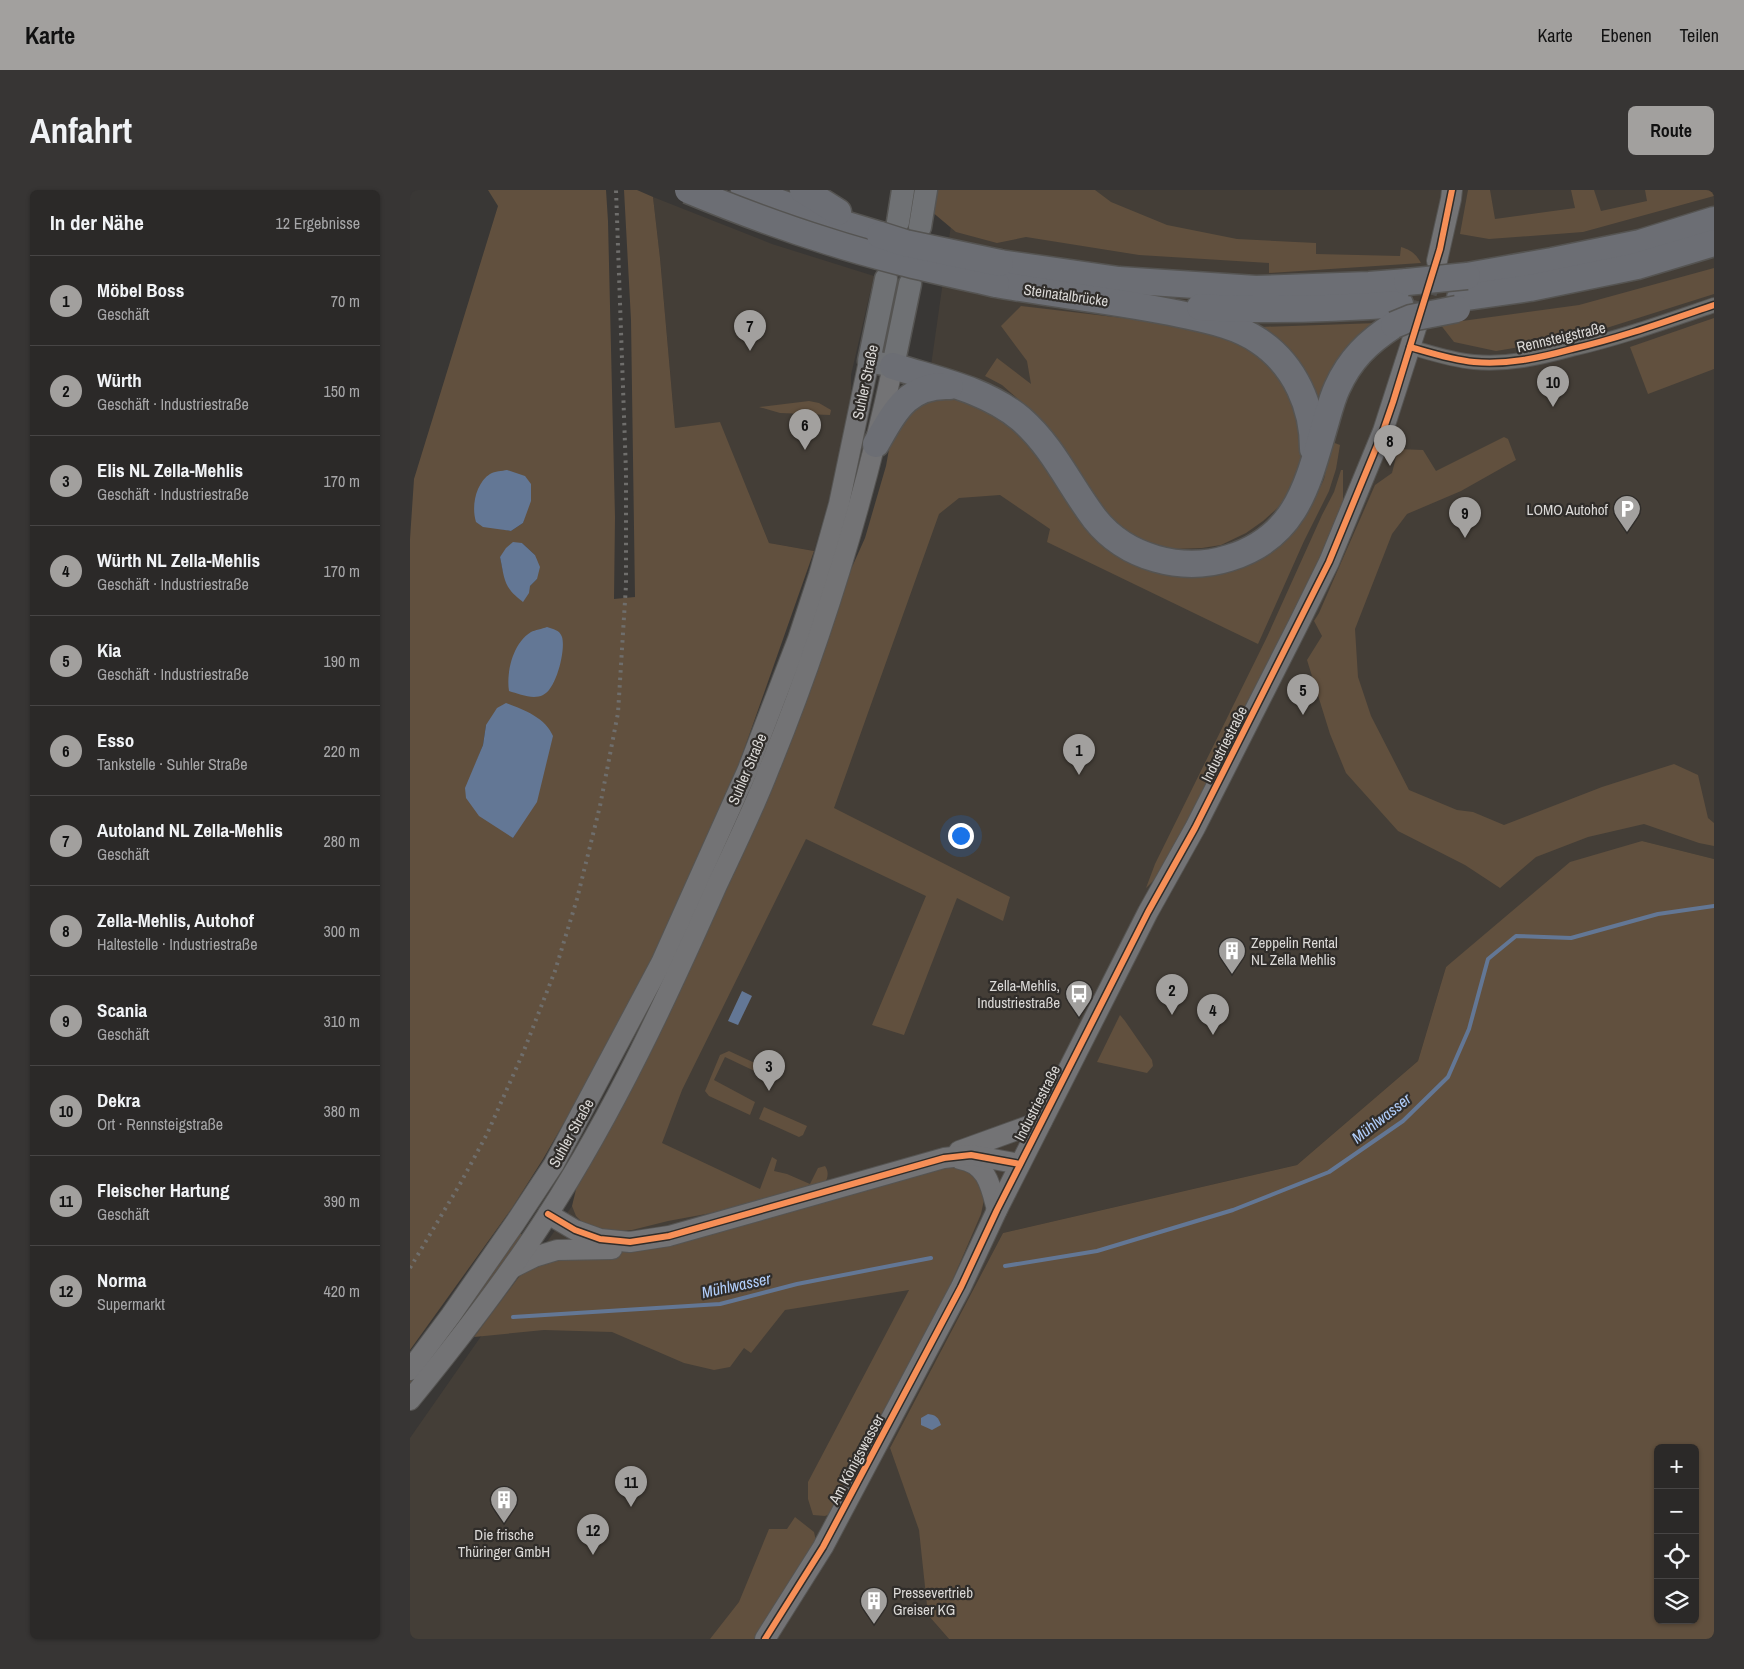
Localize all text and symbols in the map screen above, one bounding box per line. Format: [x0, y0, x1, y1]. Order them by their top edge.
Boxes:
text: Karte [25, 19, 75, 51]
text: Karte [1537, 23, 1573, 48]
text: Ebenen [1601, 23, 1652, 48]
text: Teilen [1680, 23, 1719, 48]
button: Route [1628, 106, 1714, 155]
text: Anfahrt [30, 107, 132, 154]
text: In der Nähe [50, 208, 144, 237]
text: 12 Ergebnisse [275, 212, 360, 234]
text: Möbel Boss [97, 277, 184, 303]
street label: Steinatalbrücke [1022, 279, 1110, 311]
text: 1 [62, 290, 70, 312]
text: 70 m [331, 290, 360, 312]
text: Geschäft [97, 303, 150, 325]
pin: 7 [734, 310, 766, 351]
street label: Rennsteigstraße [1514, 317, 1608, 357]
street label: Suhler Straße [847, 343, 883, 421]
pin: 10 [1537, 366, 1569, 407]
text: Würth [97, 367, 142, 393]
text: 2 [62, 380, 70, 402]
text: 150 m [324, 380, 360, 402]
text: Geschäft · Industriestraße [97, 393, 249, 415]
pin: 6 [789, 409, 821, 450]
pin: 8 [1374, 425, 1406, 466]
text: Elis NL Zella-Mehlis [97, 457, 243, 483]
text: 3 [62, 470, 70, 492]
text: 170 m [324, 470, 360, 492]
text: Geschäft · Industriestraße [97, 483, 249, 505]
parking icon: LOMO Autohof [1612, 494, 1642, 533]
pin: 9 [1449, 497, 1481, 538]
place label: LOMO Autohof [1527, 499, 1609, 520]
text: Würth NL Zella-Mehlis [97, 547, 260, 573]
text: 4 [62, 560, 70, 582]
text: 170 m [324, 560, 360, 582]
text: Geschäft · Industriestraße [97, 573, 249, 595]
text: Kia [97, 637, 121, 663]
text: 5 [62, 650, 70, 672]
text: 190 m [324, 650, 360, 672]
text: Geschäft · Industriestraße [97, 663, 249, 685]
pin: 5 [1287, 674, 1319, 715]
street label: Industriestraße [1196, 702, 1252, 786]
text: Esso [97, 727, 134, 753]
street label: Suhler Straße [723, 730, 772, 808]
pin: 1 [1063, 734, 1095, 775]
text: 6 [62, 740, 70, 762]
text: 220 m [324, 740, 360, 762]
text: Tankstelle · Suhler Straße [97, 753, 247, 775]
text: Autoland NL Zella-Mehlis [97, 817, 283, 843]
your location [948, 823, 974, 849]
text: 7 [62, 830, 70, 852]
text: 280 m [324, 830, 360, 852]
text: Geschäft [97, 843, 150, 865]
text: Zella-Mehlis, Autohof [97, 907, 254, 933]
text: 8 [62, 920, 70, 942]
text: 300 m [324, 920, 360, 942]
place label: Zeppelin Rental NL Zella Mehlis [1251, 932, 1338, 970]
text: Haltestelle · Industriestraße [97, 933, 257, 955]
building icon: Zeppelin Rental NL Zella Mehlis [1217, 936, 1247, 975]
pin: 2 [1156, 974, 1188, 1015]
place label: Zella-Mehlis, Industriestraße [977, 975, 1060, 1013]
bus stop icon: Zella-Mehlis, Industriestraße [1064, 979, 1094, 1018]
pin: 4 [1197, 994, 1229, 1035]
text: Scania [97, 997, 147, 1023]
text: 9 [62, 1010, 70, 1032]
text: 310 m [324, 1010, 360, 1032]
text: Geschäft [97, 1023, 150, 1045]
pin: 3 [753, 1050, 785, 1091]
street label: Industriestraße [1009, 1061, 1065, 1145]
text: Dekra [97, 1087, 140, 1113]
water label: Mühlwasser [1347, 1087, 1416, 1148]
street label: Suhler Straße [543, 1095, 599, 1171]
text: 10 [59, 1100, 73, 1122]
text: 380 m [324, 1100, 360, 1122]
text: Ort · Rennsteigstraße [97, 1113, 223, 1135]
text: Fleischer Hartung [97, 1177, 229, 1203]
text: 11 [59, 1190, 73, 1212]
text: 390 m [324, 1190, 360, 1212]
text: Geschäft [97, 1203, 150, 1225]
text: Norma [97, 1267, 146, 1293]
water label: Mühlwasser [699, 1267, 773, 1303]
text: 12 [59, 1280, 73, 1302]
text: 420 m [324, 1280, 360, 1302]
text: Supermarkt [97, 1293, 165, 1315]
street label: Am Königswasser [823, 1410, 889, 1509]
map controls [1654, 1444, 1699, 1624]
button: + [1654, 1444, 1699, 1489]
pin: 11 [615, 1466, 647, 1507]
building icon: Die frische Thüringer GmbH [489, 1485, 519, 1524]
button: − [1654, 1489, 1699, 1534]
pin: 12 [577, 1514, 609, 1555]
place label: Die frische Thüringer GmbH [458, 1524, 550, 1562]
button: locate [1654, 1534, 1699, 1579]
button: layers [1654, 1579, 1699, 1624]
place label: Pressevertrieb Greiser KG [893, 1582, 973, 1620]
building icon: Pressevertrieb Greiser KG [859, 1586, 889, 1625]

